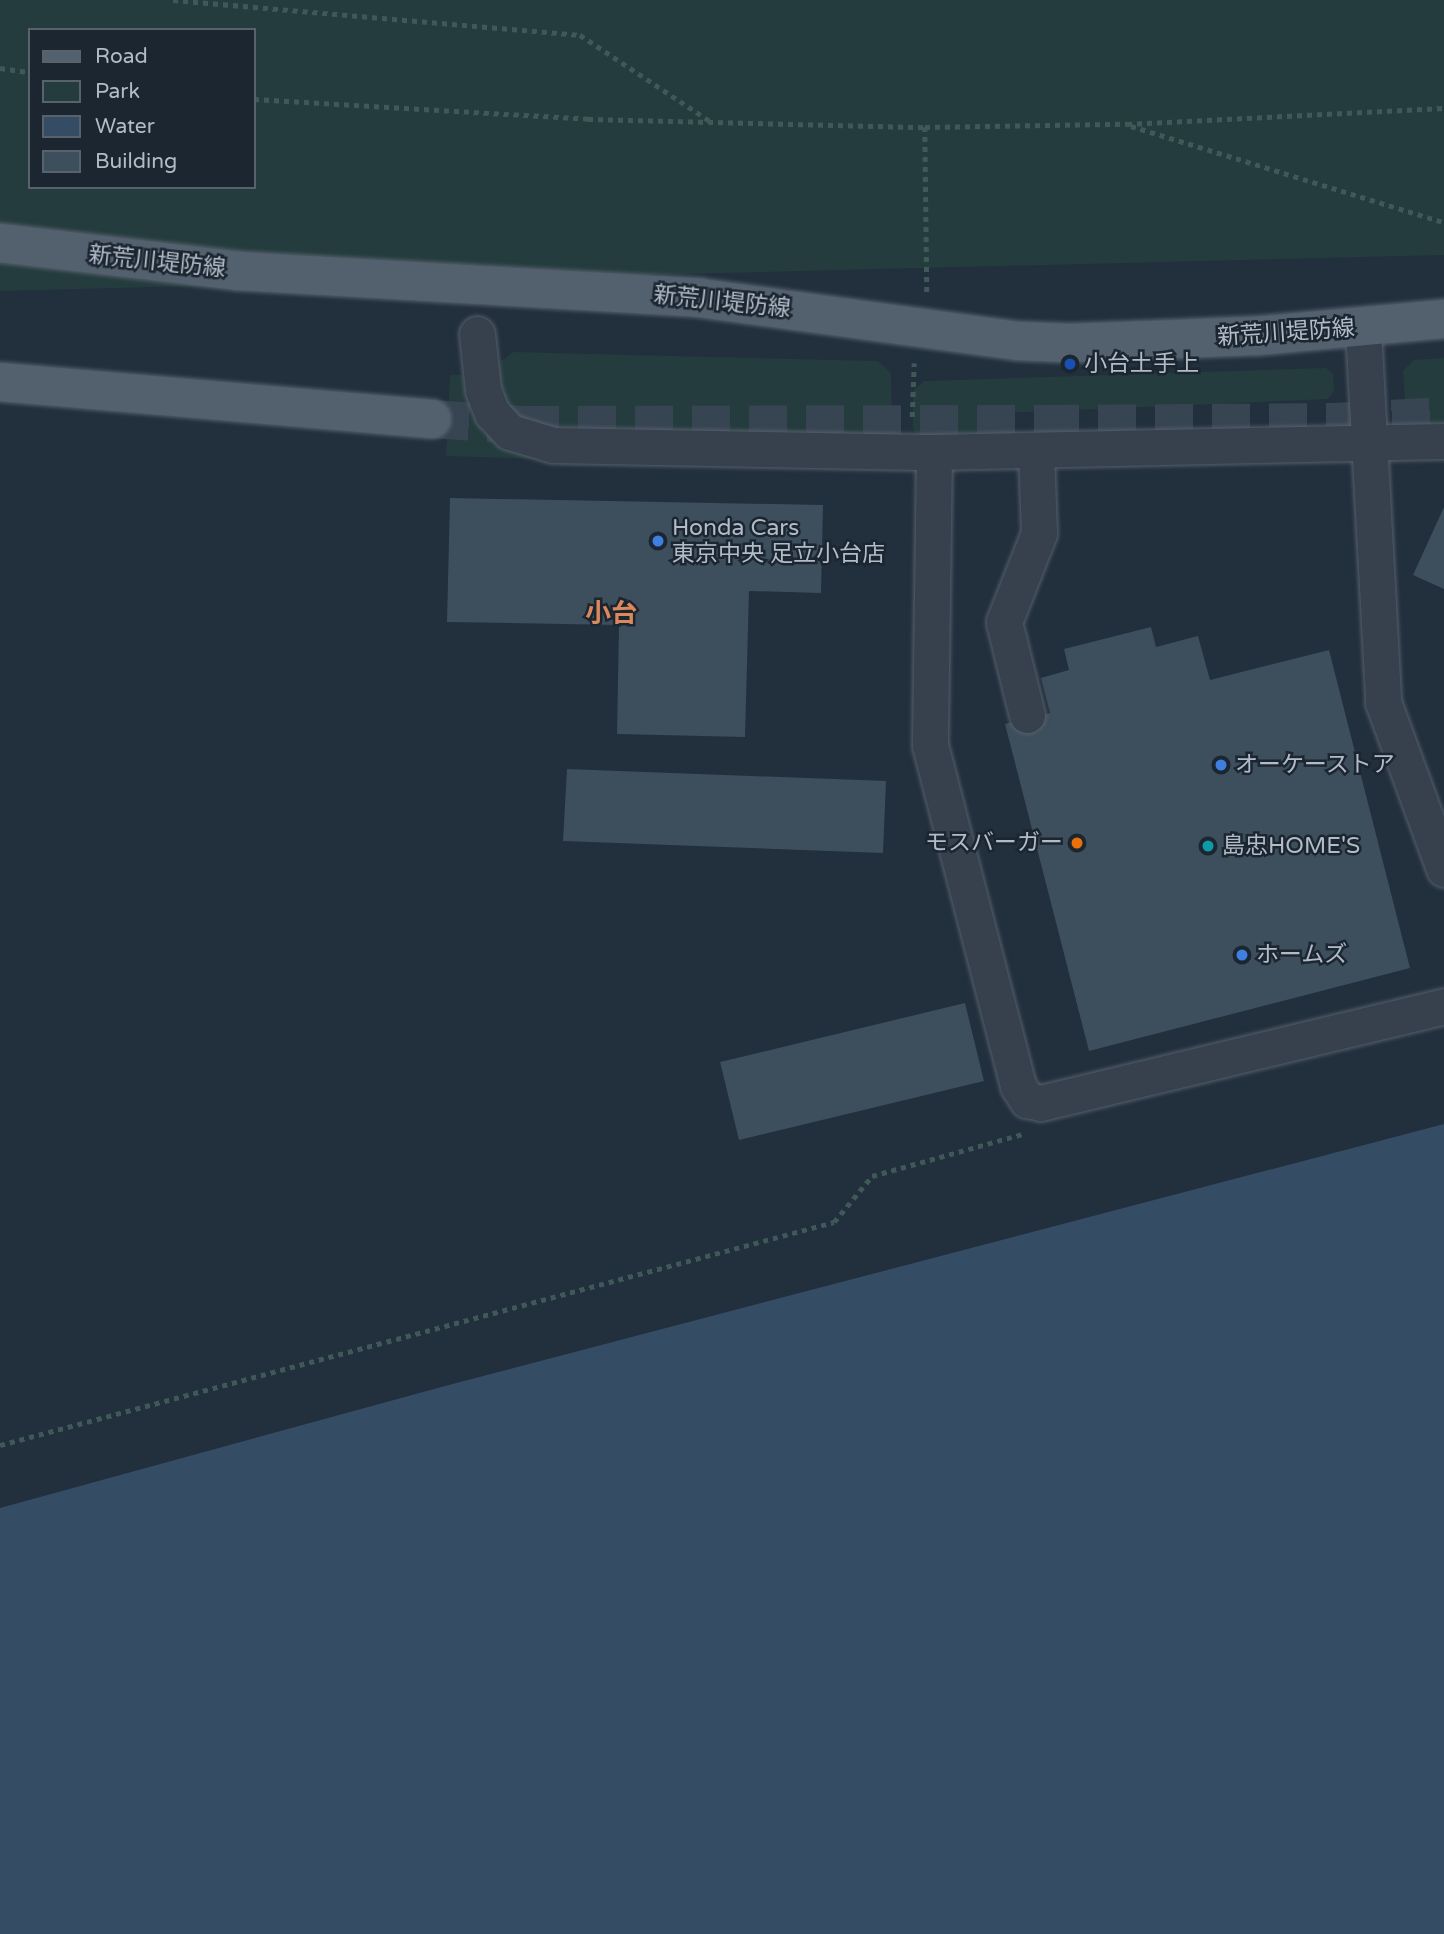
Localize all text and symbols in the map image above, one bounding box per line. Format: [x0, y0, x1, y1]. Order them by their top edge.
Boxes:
legend [28, 28, 256, 189]
text: Road [95, 44, 148, 69]
text: Park [95, 79, 140, 104]
text: Water [95, 114, 155, 139]
text: Building [95, 149, 177, 174]
street label: 新荒川堤防線 [87, 241, 227, 283]
street label: 新荒川堤防線 [652, 281, 792, 323]
street label: 新荒川堤防線 [1216, 314, 1356, 352]
place label: 小台土手上 [1084, 350, 1199, 378]
marker: 小台土手上 [1062, 356, 1078, 372]
place label: Honda Cars 東京中央 足立小台店 [672, 514, 885, 568]
marker: Honda Cars 東京中央 足立小台店 [650, 533, 666, 549]
district label: 小台 [585, 598, 637, 630]
place label: オーケーストア [1235, 751, 1396, 779]
marker: オーケーストア [1213, 757, 1229, 773]
place label: モスバーガー [925, 829, 1063, 857]
place label: 島忠HOME'S [1222, 832, 1360, 860]
marker: モスバーガー [1069, 835, 1085, 851]
marker: 島忠HOME'S [1200, 838, 1216, 854]
place label: ホームズ [1256, 941, 1348, 969]
marker: ホームズ [1234, 947, 1250, 963]

